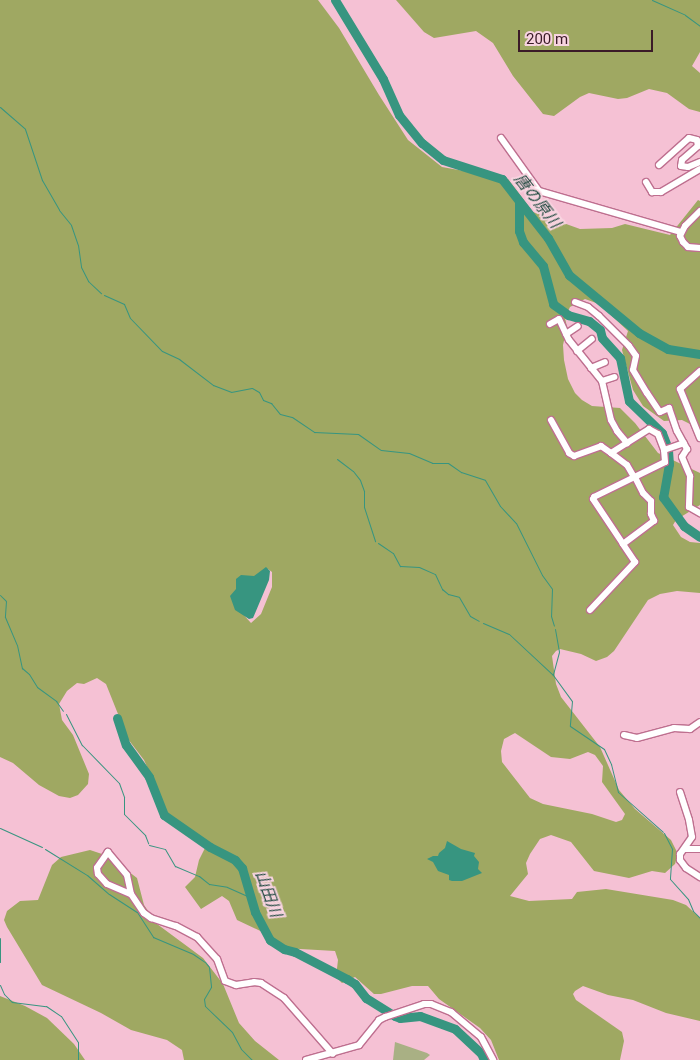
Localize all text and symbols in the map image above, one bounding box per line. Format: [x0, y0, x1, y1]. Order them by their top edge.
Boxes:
scale bar [520, 20, 655, 52]
text: 200 m [526, 30, 568, 48]
water label: 唐の原川 [510, 170, 564, 232]
water label: 山田川 [251, 868, 285, 920]

